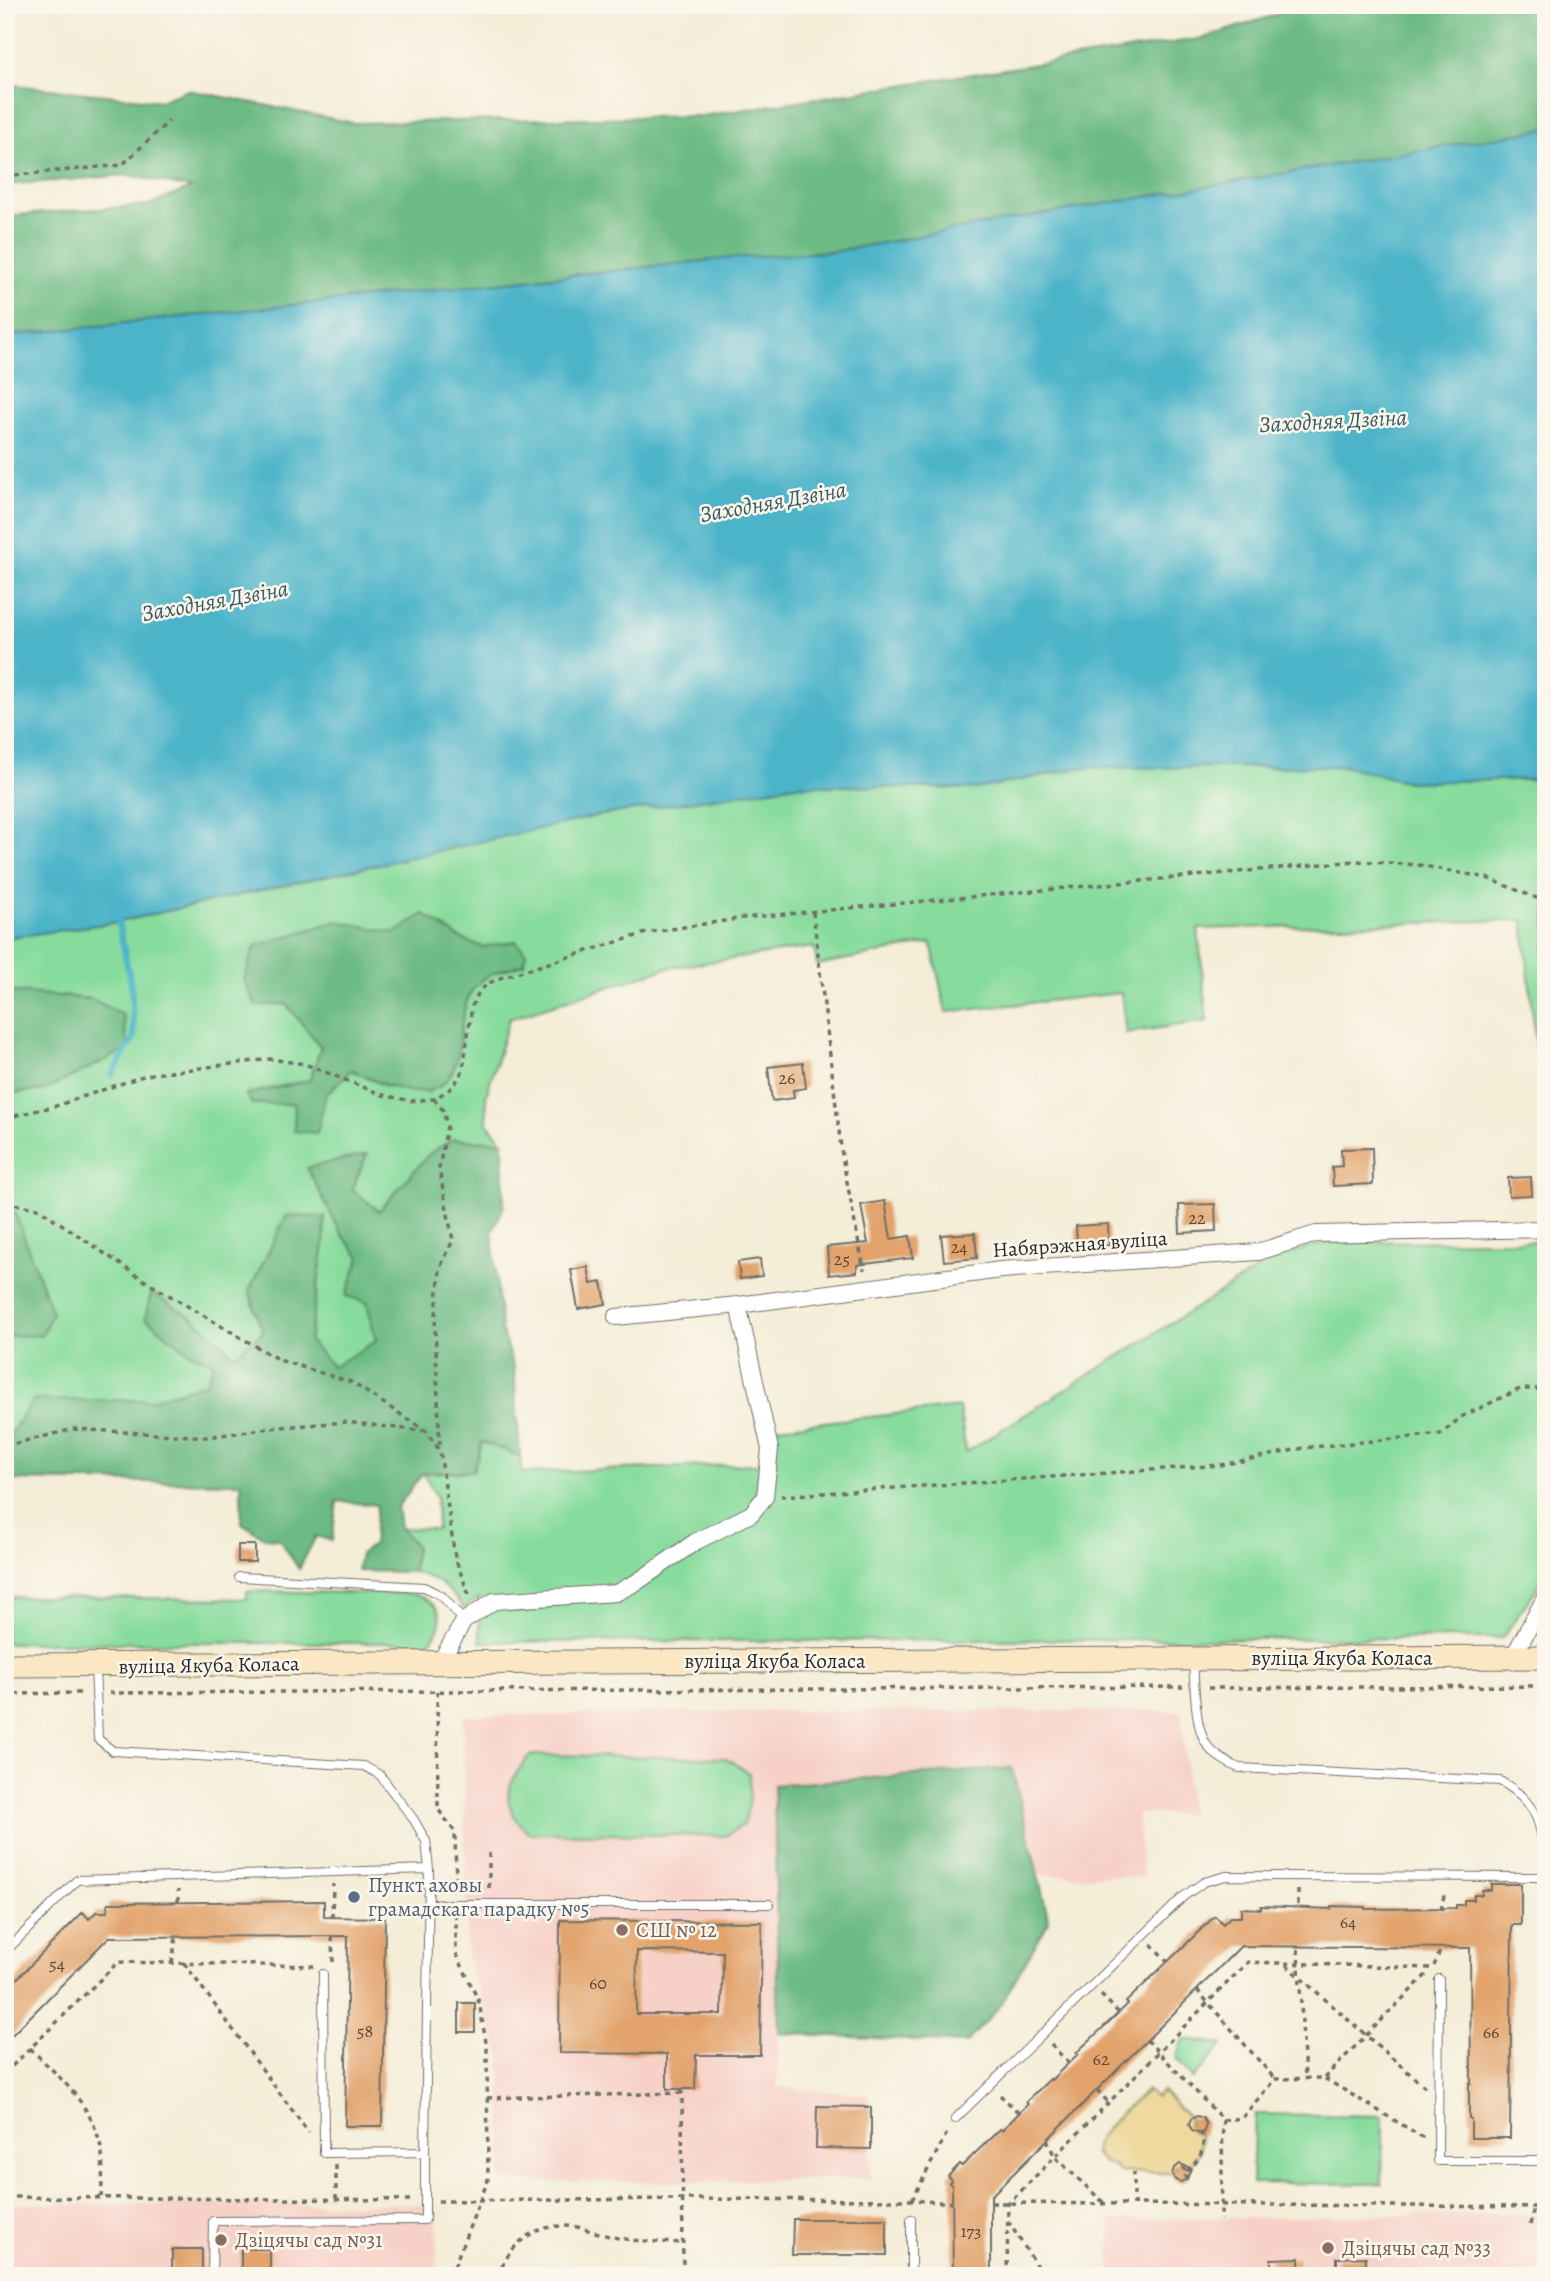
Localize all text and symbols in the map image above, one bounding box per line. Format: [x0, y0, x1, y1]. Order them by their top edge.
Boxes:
water label: Заходняя Дзвіна [1258, 402, 1408, 440]
water label: Заходняя Дзвіна [697, 474, 849, 530]
water label: Заходняя Дзвіна [139, 573, 291, 629]
house number: 26 [779, 1066, 795, 1090]
house number: 22 [1188, 1206, 1206, 1230]
street label: Набярэжная вуліца [992, 1224, 1169, 1264]
house number: 24 [951, 1235, 967, 1259]
house number: 25 [834, 1247, 850, 1271]
street label: вуліца Якуба Коласа [1251, 1644, 1433, 1672]
street label: вуліца Якуба Коласа [684, 1647, 866, 1675]
street label: вуліца Якуба Коласа [118, 1649, 300, 1681]
place label: Пункт аховы грамадскага парадку №5 [368, 1871, 590, 1923]
marker: Пункт аховы грамадскага парадку №5 [346, 1889, 362, 1905]
house number: 64 [1340, 1910, 1356, 1934]
place label: СШ № 12 [636, 1916, 717, 1944]
marker: СШ № 12 [614, 1922, 630, 1938]
house number: 54 [49, 1952, 65, 1976]
house number: 60 [589, 1971, 607, 1995]
house number: 58 [357, 2019, 373, 2043]
house number: 66 [1483, 2020, 1499, 2044]
house number: 62 [1093, 2047, 1110, 2071]
house number: 173 [960, 2219, 982, 2243]
place label: Дзіцячы сад №31 [235, 2226, 382, 2254]
marker: Дзіцячы сад №31 [213, 2232, 229, 2248]
place label: Дзіцячы сад №33 [1342, 2234, 1491, 2262]
marker: Дзіцячы сад №33 [1320, 2240, 1336, 2256]

